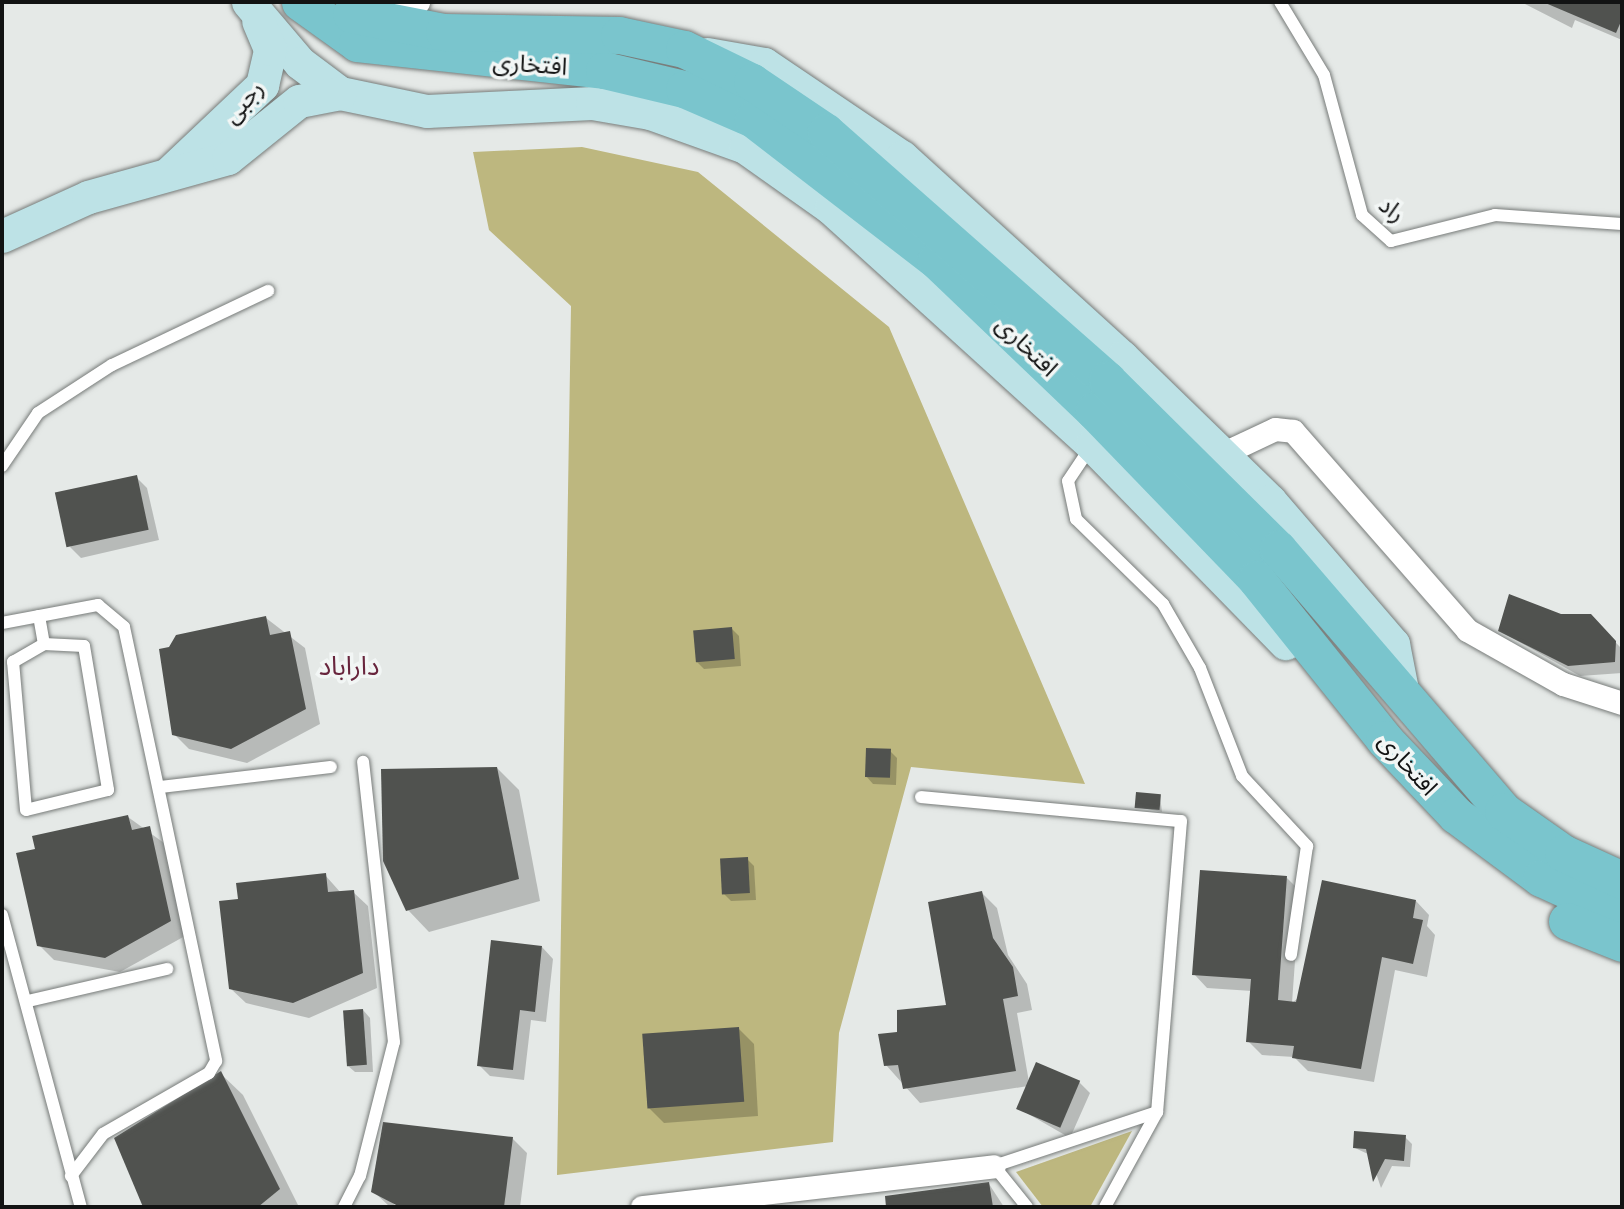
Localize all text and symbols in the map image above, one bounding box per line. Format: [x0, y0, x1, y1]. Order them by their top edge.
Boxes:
street label: افتخاری [492, 47, 568, 81]
street label: رجبی [217, 74, 269, 130]
street label: راد [1373, 190, 1411, 228]
street label: افتخاری [990, 310, 1064, 382]
district label: داراباد [319, 651, 379, 683]
street label: افتخاری [1372, 727, 1444, 801]

